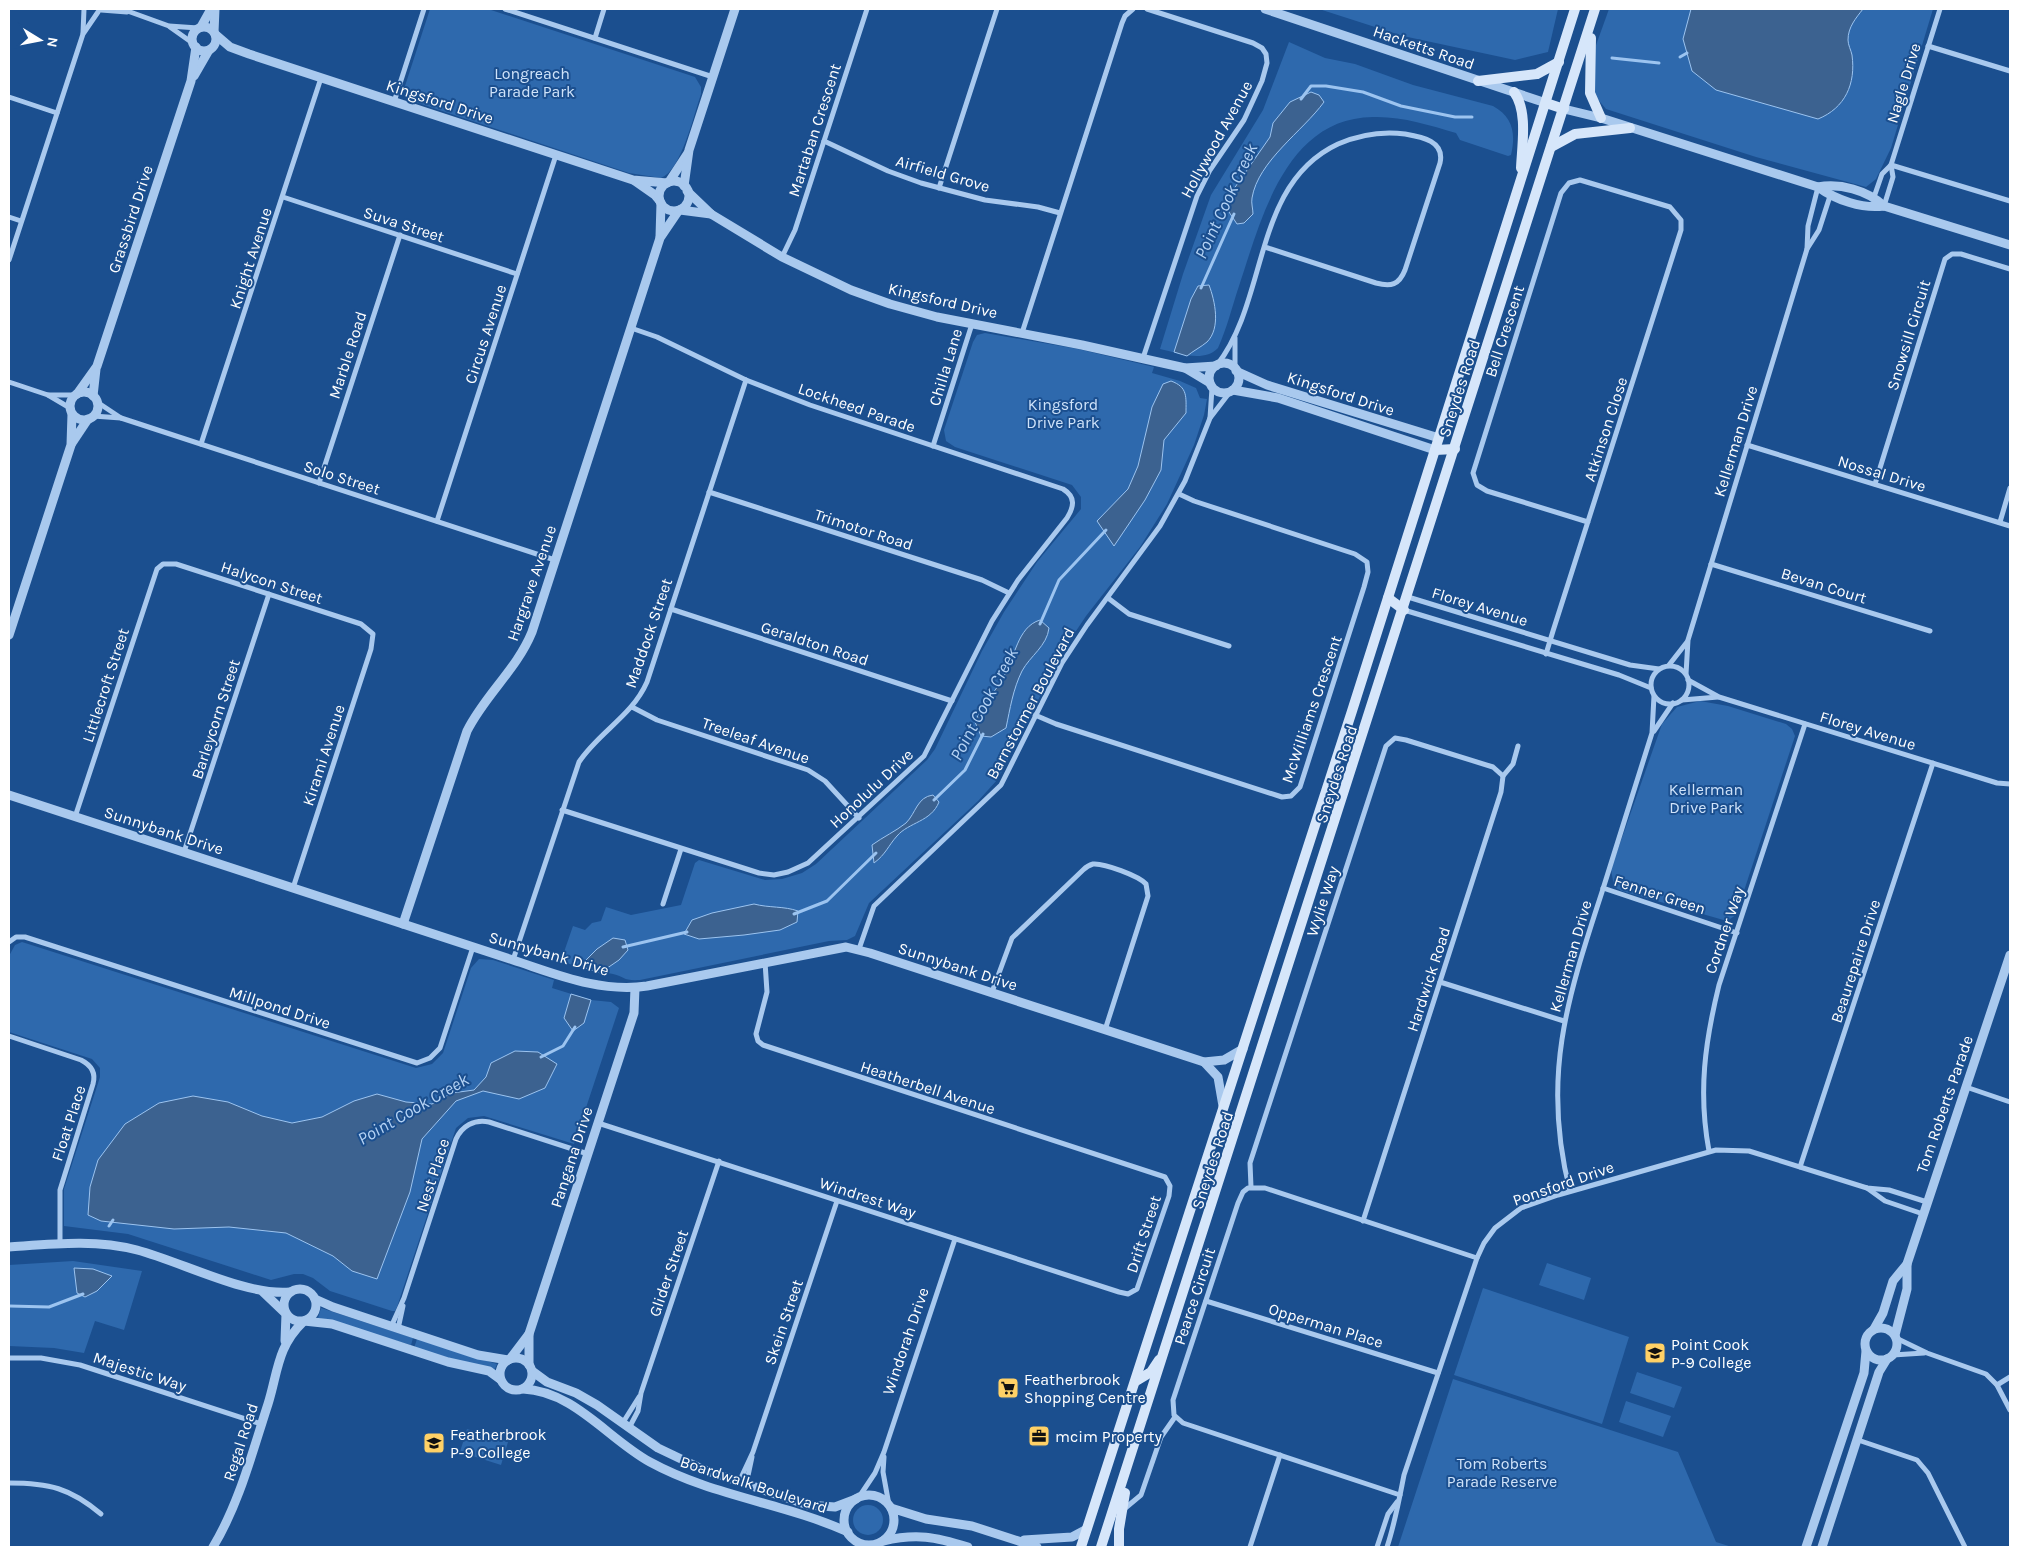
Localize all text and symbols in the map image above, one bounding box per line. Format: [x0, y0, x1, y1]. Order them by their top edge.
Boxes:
north arrow [15, 15, 65, 65]
street label: Hacketts Road [1371, 21, 1477, 74]
text: N [43, 36, 62, 49]
street label: Nagle Drive [1882, 41, 1925, 125]
street label: Martaban Crescent [784, 61, 845, 199]
park label: Longreach Parade Park [489, 64, 575, 101]
street label: Kingsford Drive [384, 75, 496, 128]
street label: Hollywood Avenue [1176, 77, 1256, 201]
water label: Point Cook Creek [1190, 139, 1263, 262]
street label: Airfield Grove [894, 151, 992, 196]
street label: Grassbird Drive [104, 163, 157, 276]
street label: Suva Street [361, 202, 447, 246]
street label: Knight Avenue [225, 205, 276, 311]
street label: Snowsill Circuit [1883, 278, 1934, 393]
street label: Kingsford Drive [886, 279, 999, 322]
street label: Circus Avenue [460, 282, 510, 386]
street label: Bell Crescent [1481, 283, 1528, 379]
street label: Marble Road [324, 309, 371, 401]
street label: Chilla Lane [925, 326, 966, 408]
street label: Sneydes Road [1435, 337, 1484, 439]
street label: Kingsford Drive [1285, 367, 1397, 420]
street label: Atkinson Close [1580, 374, 1631, 484]
street label: Lockheed Parade [796, 378, 918, 436]
street label: Kellerman Drive [1710, 383, 1761, 499]
park label: Kingsford Drive Park [1026, 395, 1100, 432]
street label: Nossal Drive [1836, 451, 1928, 496]
street label: Solo Street [301, 456, 383, 499]
street label: Trimotor Road [812, 505, 915, 554]
street label: Hargrave Avenue [503, 523, 560, 644]
street label: Halycon Street [219, 557, 325, 608]
street label: Bevan Court [1779, 563, 1869, 608]
street label: Maddock Street [621, 576, 676, 691]
street label: Florey Avenue [1429, 583, 1530, 630]
street label: Geraldton Road [759, 617, 871, 670]
street label: Barnstormer Boulevard [982, 624, 1079, 782]
street label: Littlecroft Street [78, 626, 133, 745]
street label: McWilliams Crescent [1277, 633, 1346, 786]
water label: Point Cook Creek [945, 643, 1023, 764]
street label: Barleycorn Street [187, 657, 244, 781]
street label: Kirami Avenue [298, 702, 349, 808]
street label: Florey Avenue [1817, 707, 1918, 754]
street label: Treeleaf Avenue [700, 713, 812, 768]
street label: Sneydes Road [1312, 723, 1361, 825]
street label: Honolulu Drive [826, 745, 917, 832]
park label: Kellerman Drive Park [1669, 780, 1743, 817]
street label: Sunnybank Drive [102, 802, 226, 859]
street label: Wylie Way [1302, 863, 1343, 939]
street label: Fenner Green [1612, 871, 1708, 918]
street label: Cordner Way [1701, 883, 1748, 976]
street label: Beaurepaire Drive [1827, 897, 1884, 1025]
street label: Kellerman Drive [1545, 898, 1596, 1014]
street label: Hardwick Road [1403, 924, 1454, 1034]
street label: Sunnybank Drive [487, 927, 611, 980]
street label: Sunnybank Drive [896, 938, 1020, 995]
street label: Millpond Drive [227, 982, 333, 1033]
street label: Tom Roberts Parade [1912, 1033, 1977, 1176]
street label: Heatherbell Avenue [858, 1057, 998, 1118]
water label: Point Cook Creek [353, 1068, 473, 1150]
street label: Float Place [47, 1083, 90, 1164]
street label: Pangana Drive [546, 1104, 597, 1210]
street label: Sneydes Road [1188, 1109, 1237, 1211]
street label: Nest Place [412, 1136, 453, 1214]
street label: Ponsford Drive [1510, 1157, 1616, 1210]
street label: Windrest Way [817, 1173, 919, 1222]
street label: Drift Street [1122, 1193, 1165, 1275]
street label: Glider Street [645, 1227, 692, 1319]
street label: Pearce Circuit [1170, 1245, 1219, 1347]
street label: Skein Street [760, 1277, 807, 1367]
street label: Windorah Drive [878, 1285, 933, 1397]
street label: Opperman Place [1266, 1299, 1385, 1352]
place label: Point Cook P-9 College [1671, 1335, 1751, 1372]
school or university icon: Point Cook P-9 College [1643, 1341, 1667, 1365]
street label: Majestic Way [91, 1347, 189, 1396]
place label: Featherbrook Shopping Centre [1024, 1370, 1146, 1407]
supermarket icon: Featherbrook Shopping Centre [996, 1376, 1020, 1400]
street label: Regal Road [219, 1401, 262, 1484]
office icon: mcim Property [1027, 1424, 1051, 1448]
place label: Featherbrook P-9 College [450, 1425, 546, 1462]
place label: mcim Property [1055, 1427, 1163, 1446]
school or university icon: Featherbrook P-9 College [422, 1431, 446, 1455]
street label: Boardwalk Boulevard [678, 1452, 830, 1517]
park label: Tom Roberts Parade Reserve [1447, 1454, 1557, 1491]

